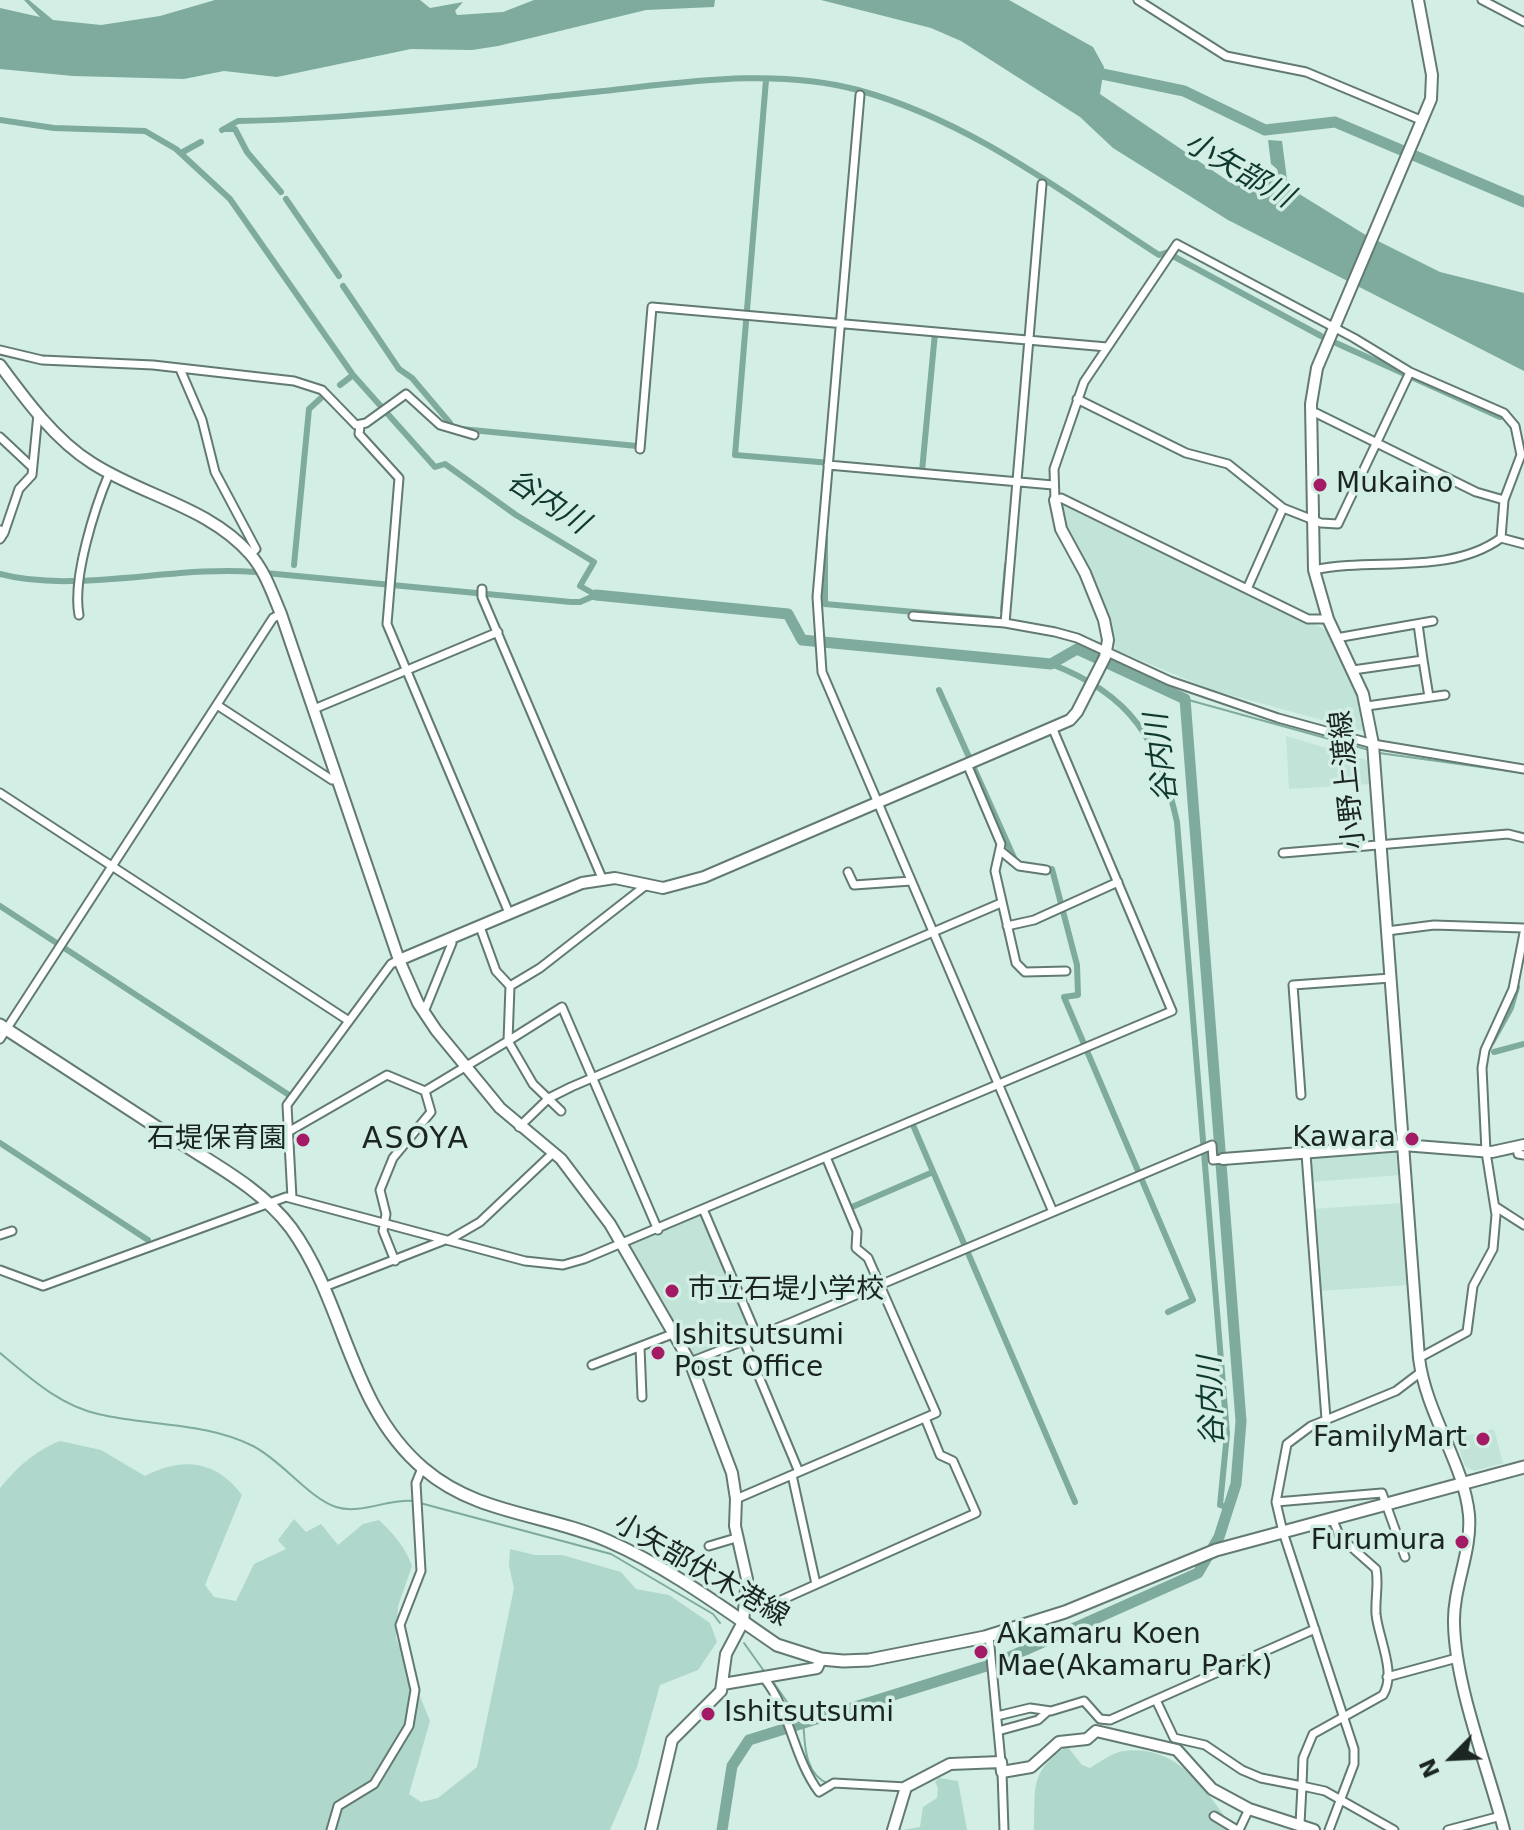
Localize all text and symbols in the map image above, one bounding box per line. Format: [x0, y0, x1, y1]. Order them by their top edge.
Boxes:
water label: 小矢部川 [1177, 125, 1299, 217]
water label: 谷内川 [499, 463, 595, 543]
place label: Mukaino [1336, 468, 1453, 502]
marker: Mukaino [1311, 476, 1329, 494]
street label: 小野上渡線 [1325, 709, 1373, 851]
water label: 谷内川 [1140, 711, 1186, 805]
district label: ASOYA [362, 1122, 470, 1158]
place label: Kawara [1292, 1122, 1396, 1156]
place label: 石堤保育園 [147, 1123, 287, 1157]
marker: Kawara [1403, 1130, 1421, 1148]
marker: 石堤保育園 [294, 1131, 312, 1149]
place label: 市立石堤小学校 [688, 1274, 884, 1308]
marker: 市立石堤小学校 [663, 1282, 681, 1300]
place label: Ishitsutsumi Post Office [674, 1320, 844, 1386]
marker: Ishitsutsumi Post Office [649, 1344, 667, 1362]
water label: 谷内川 [1193, 1355, 1233, 1447]
place label: FamilyMart [1313, 1422, 1467, 1456]
marker: FamilyMart [1474, 1430, 1492, 1448]
street label: 小矢部伏木港線 [608, 1507, 794, 1635]
place label: Furumura [1311, 1525, 1446, 1559]
marker: Furumura [1453, 1533, 1471, 1551]
place label: Akamaru Koen Mae(Akamaru Park) [997, 1619, 1273, 1685]
marker: Akamaru Koen Mae(Akamaru Park) [972, 1643, 990, 1661]
place label: Ishitsutsumi [724, 1697, 894, 1731]
marker: Ishitsutsumi [699, 1705, 717, 1723]
north arrow [1412, 1718, 1492, 1798]
text: N [1414, 1754, 1445, 1781]

